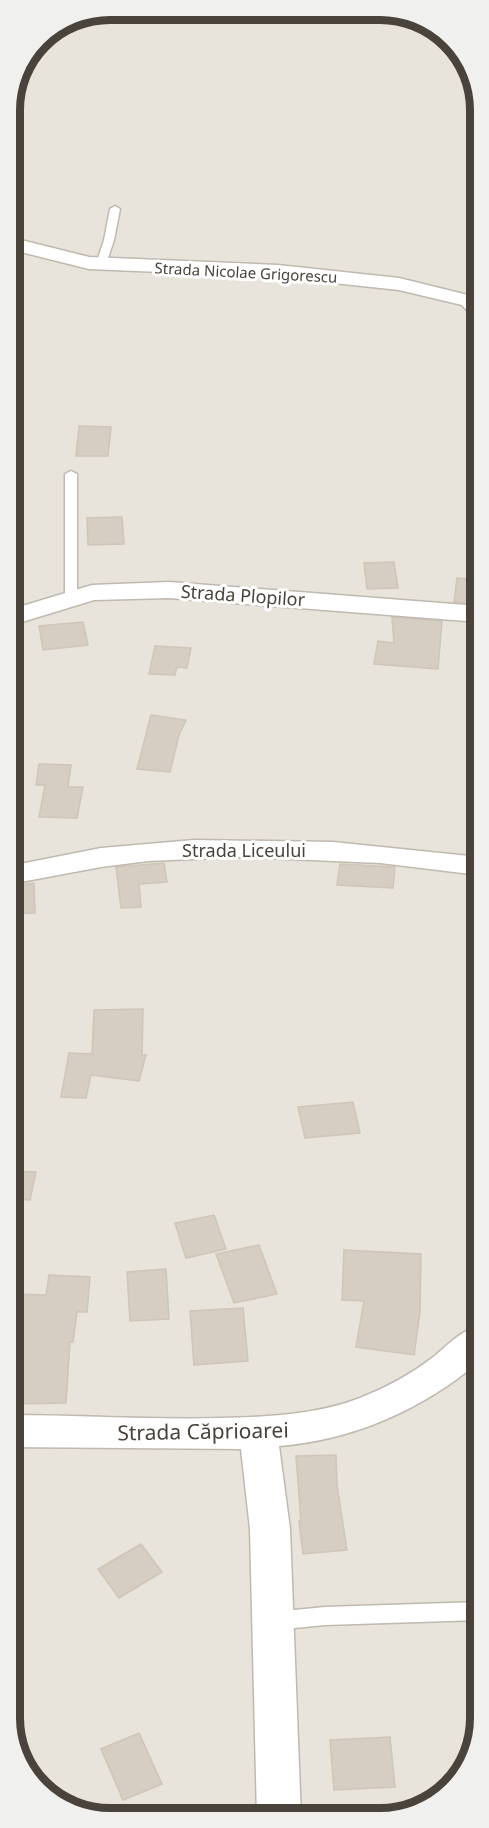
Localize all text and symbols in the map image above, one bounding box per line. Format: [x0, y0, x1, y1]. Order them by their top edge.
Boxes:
street label: Strada Nicolae Grigorescu [154, 257, 338, 287]
street label: Strada Plopilor [180, 579, 306, 611]
street label: Strada Liceului [182, 838, 306, 862]
street label: Strada Căprioarei [117, 1416, 289, 1446]

